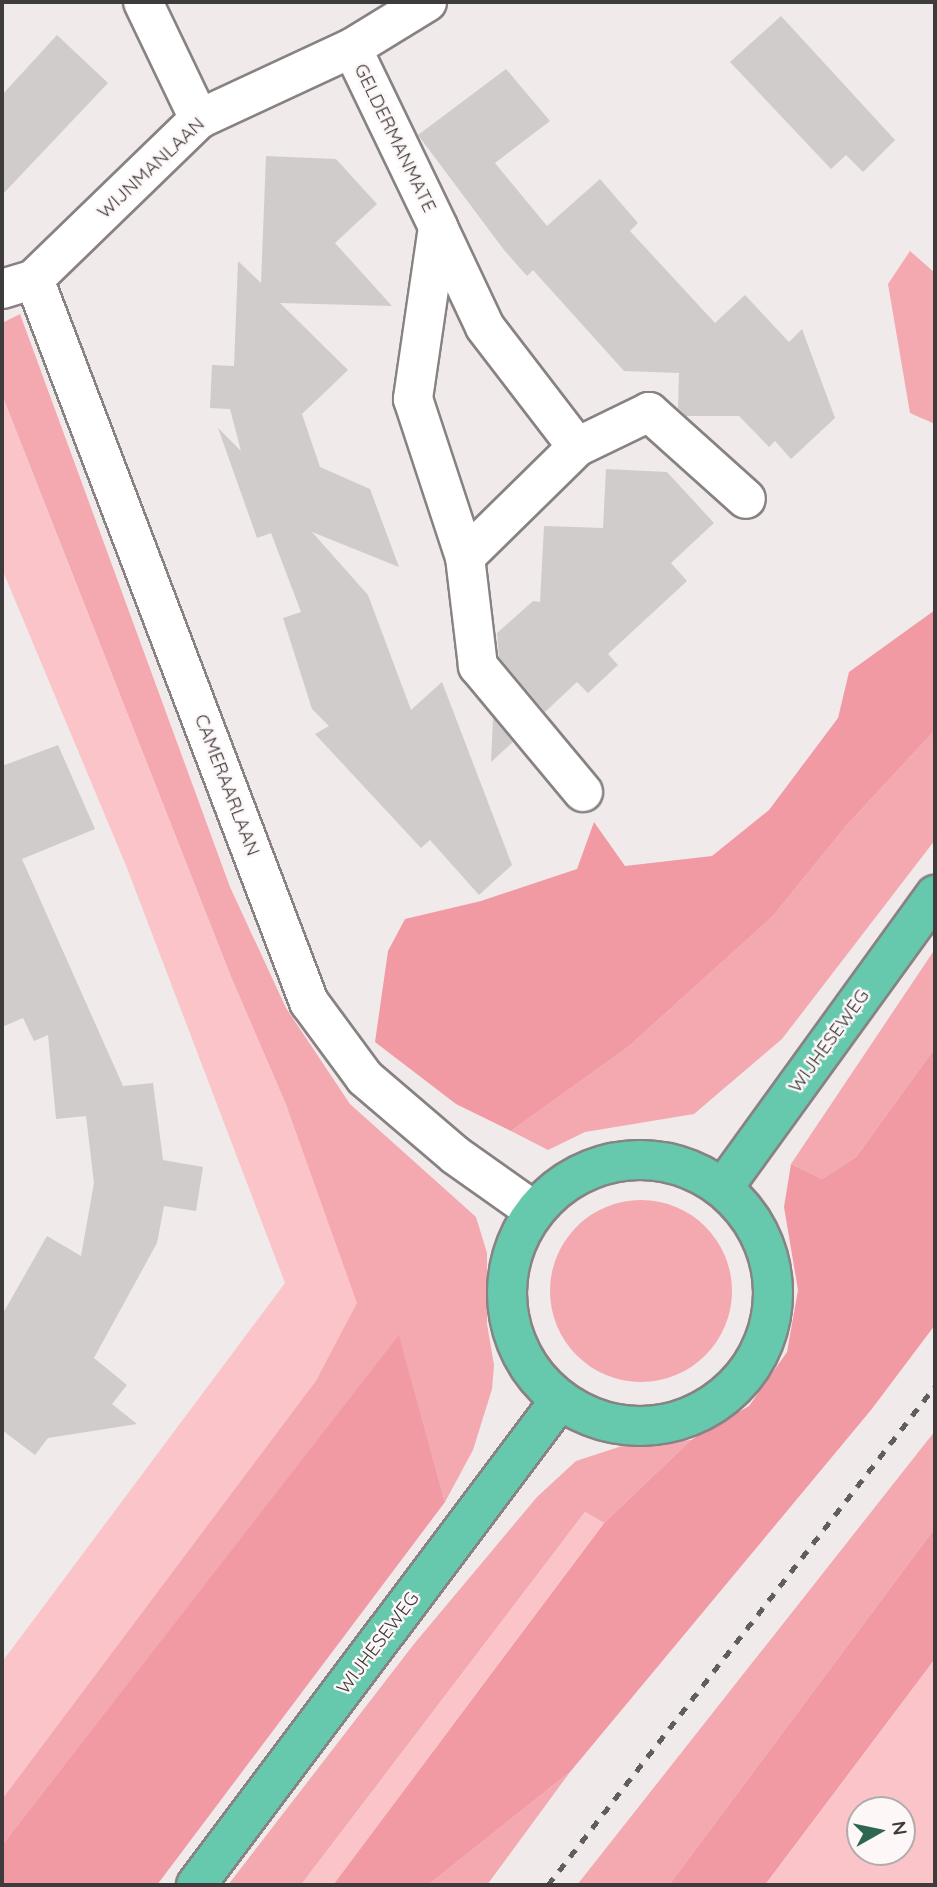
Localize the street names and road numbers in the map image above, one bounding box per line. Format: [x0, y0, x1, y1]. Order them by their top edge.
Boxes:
street label: GELDERMANMATE [349, 60, 441, 216]
street label: WIJNMANLAAN [93, 113, 209, 223]
street label: CAMERAARLAAN [190, 711, 264, 859]
street label: WIJHESEWEG [784, 985, 874, 1097]
street label: WIJHESEWEG [332, 1587, 424, 1699]

